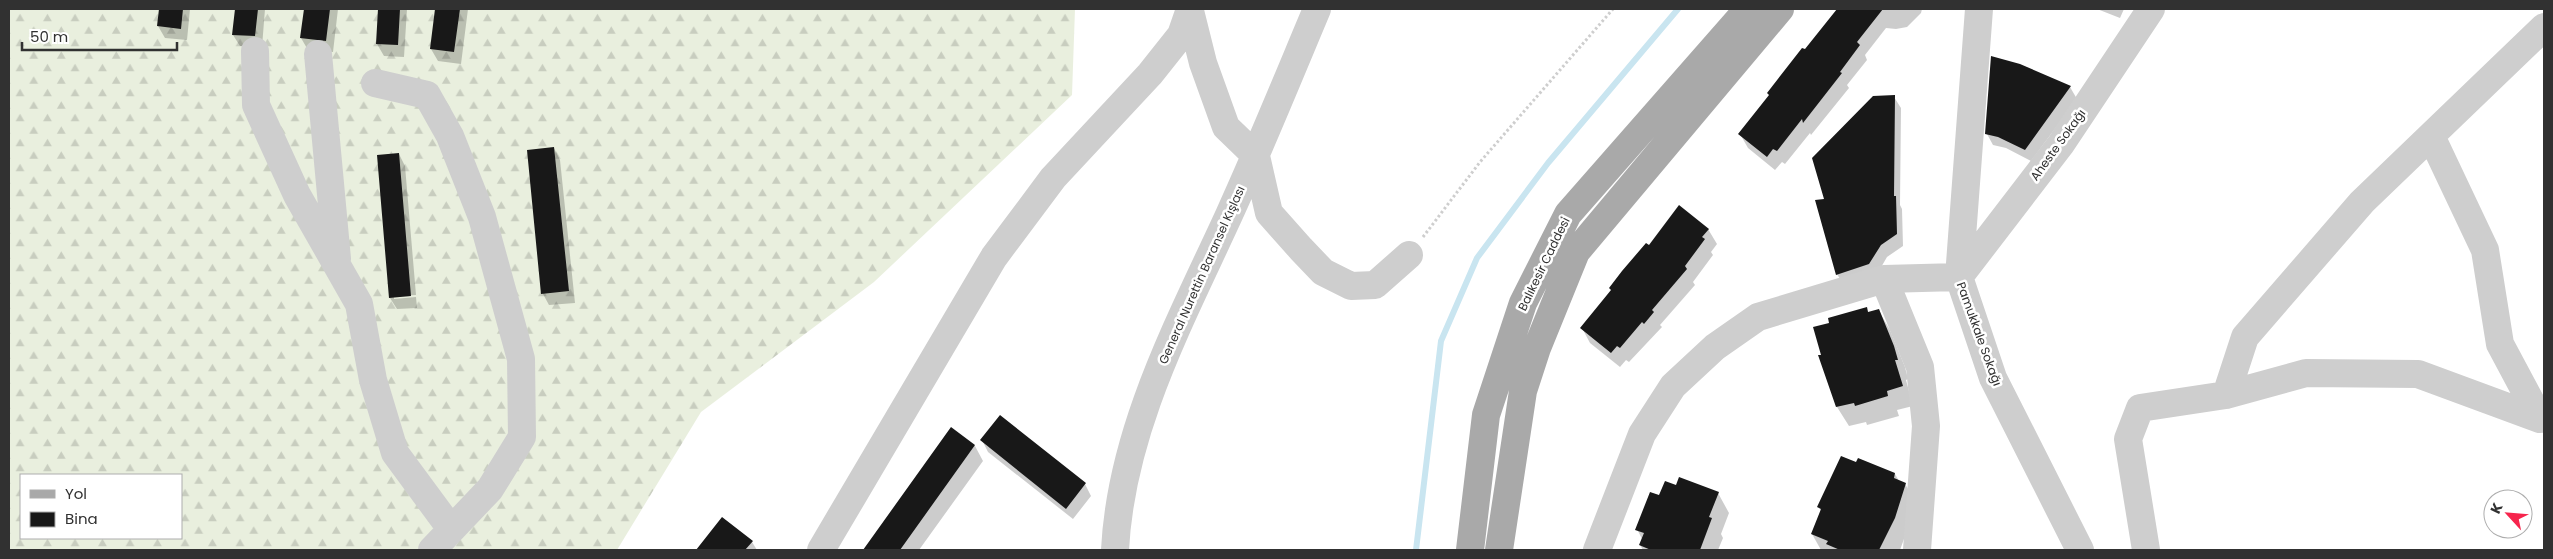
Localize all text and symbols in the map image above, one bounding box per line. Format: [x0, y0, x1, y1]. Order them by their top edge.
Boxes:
scale bar [22, 20, 178, 52]
text: 50 m [30, 26, 68, 47]
street label: Aheste Sokağı [2026, 105, 2089, 184]
street label: General Nurettin Baransel Kışlası [1154, 183, 1249, 367]
street label: Balıkesir Caddesi [1514, 214, 1574, 313]
street label: Pamukkale Sokağı [1953, 280, 2006, 388]
legend [20, 474, 182, 539]
text: Yol [65, 483, 87, 504]
north arrow [2483, 489, 2533, 539]
text: K [2485, 499, 2508, 517]
text: Bina [65, 508, 98, 529]

